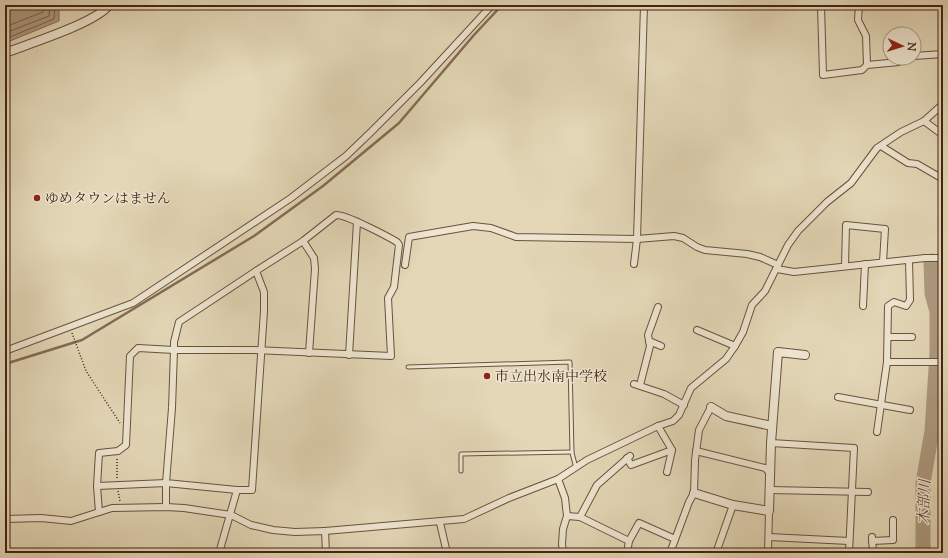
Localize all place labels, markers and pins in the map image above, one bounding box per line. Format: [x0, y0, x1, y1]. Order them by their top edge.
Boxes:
place label: ゆめタウンはません [45, 190, 171, 210]
marker: ゆめタウンはません [32, 193, 42, 203]
place label: 市立出水南中学校 [495, 368, 607, 388]
marker: 市立出水南中学校 [482, 371, 492, 381]

